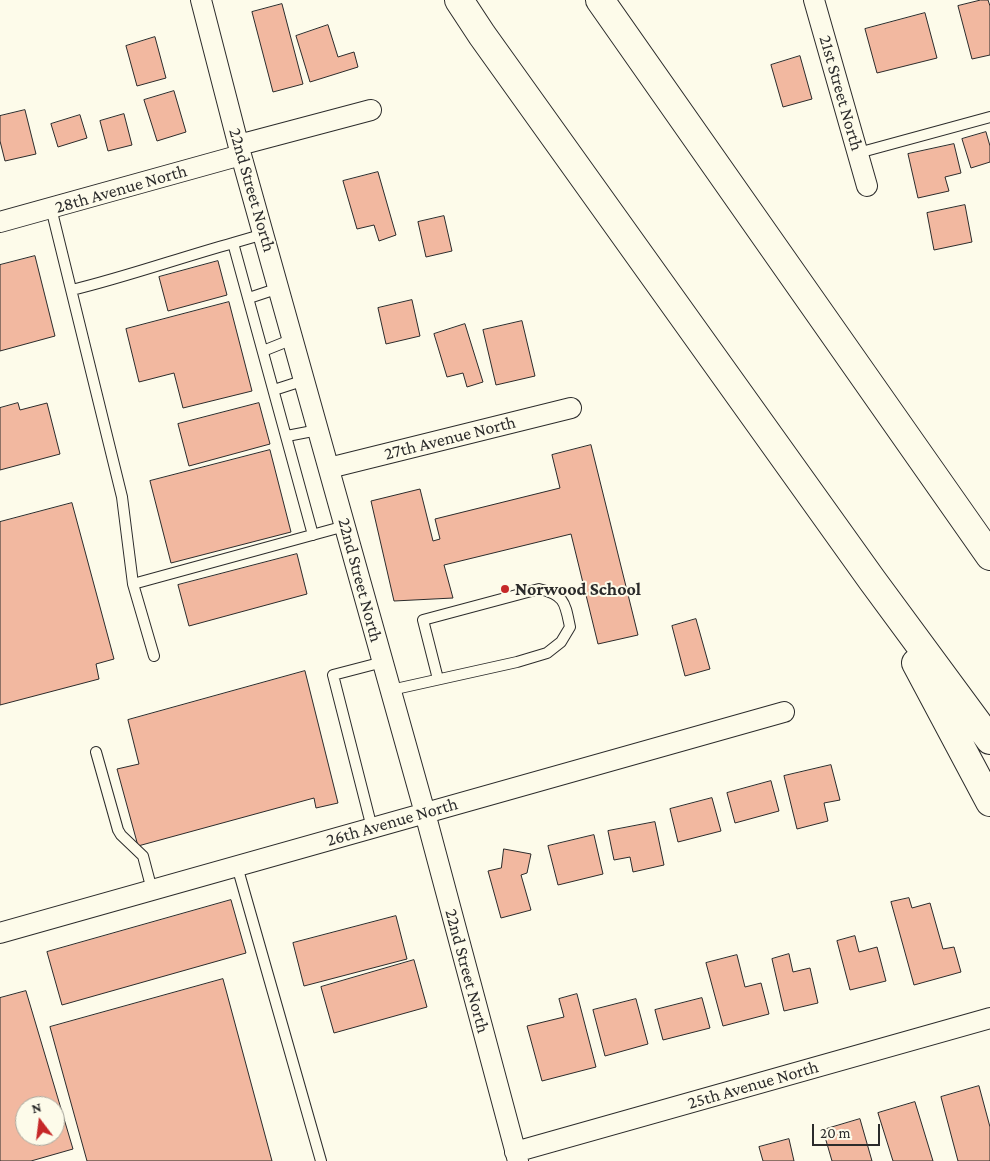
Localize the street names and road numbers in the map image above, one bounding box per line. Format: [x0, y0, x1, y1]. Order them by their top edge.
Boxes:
street label: 21st Street North [814, 33, 868, 153]
street label: 22nd Street North [224, 126, 280, 254]
street label: 28th Avenue North [53, 160, 189, 218]
street label: 27th Avenue North [382, 411, 518, 465]
street label: 22nd Street North [333, 515, 387, 645]
street label: 26th Avenue North [324, 793, 460, 851]
street label: 22nd Street North [440, 906, 494, 1036]
street label: 25th Avenue North [685, 1056, 821, 1114]

